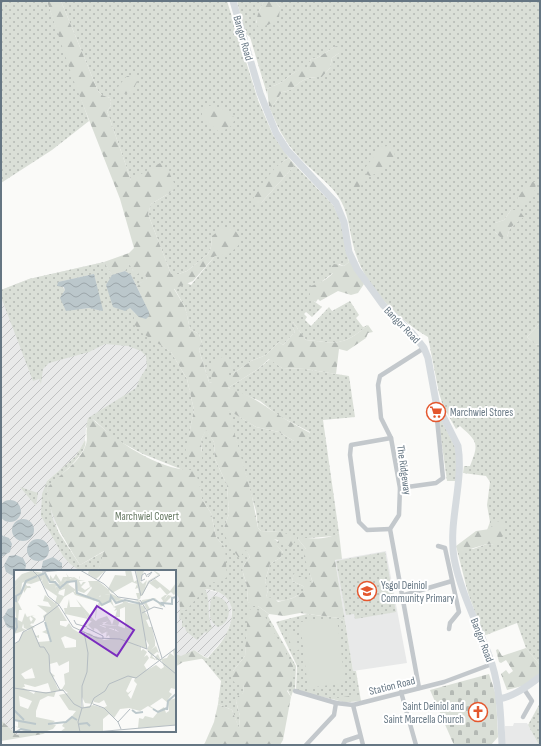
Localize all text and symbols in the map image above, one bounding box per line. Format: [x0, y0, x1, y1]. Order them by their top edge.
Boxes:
street label: Bangor Road [230, 14, 256, 62]
street label: Bangor Road [381, 304, 423, 346]
supermarket icon: Marchwiel Stores [425, 401, 447, 423]
place label: Marchwiel Stores [450, 406, 513, 419]
street label: The Ridgeway [394, 444, 414, 496]
park label: Marchwiel Covert [115, 510, 180, 523]
inset map [14, 570, 176, 732]
place label: Ysgol Deiniol Community Primary [381, 579, 455, 605]
school or university icon: Ysgol Deiniol Community Primary [356, 580, 378, 602]
street label: Bangor Road [468, 616, 496, 664]
street label: Station Road [368, 674, 417, 698]
place label: Saint Deiniol and Saint Marcella Church [384, 700, 464, 726]
church icon: Saint Deiniol and Saint Marcella Church [467, 701, 489, 723]

